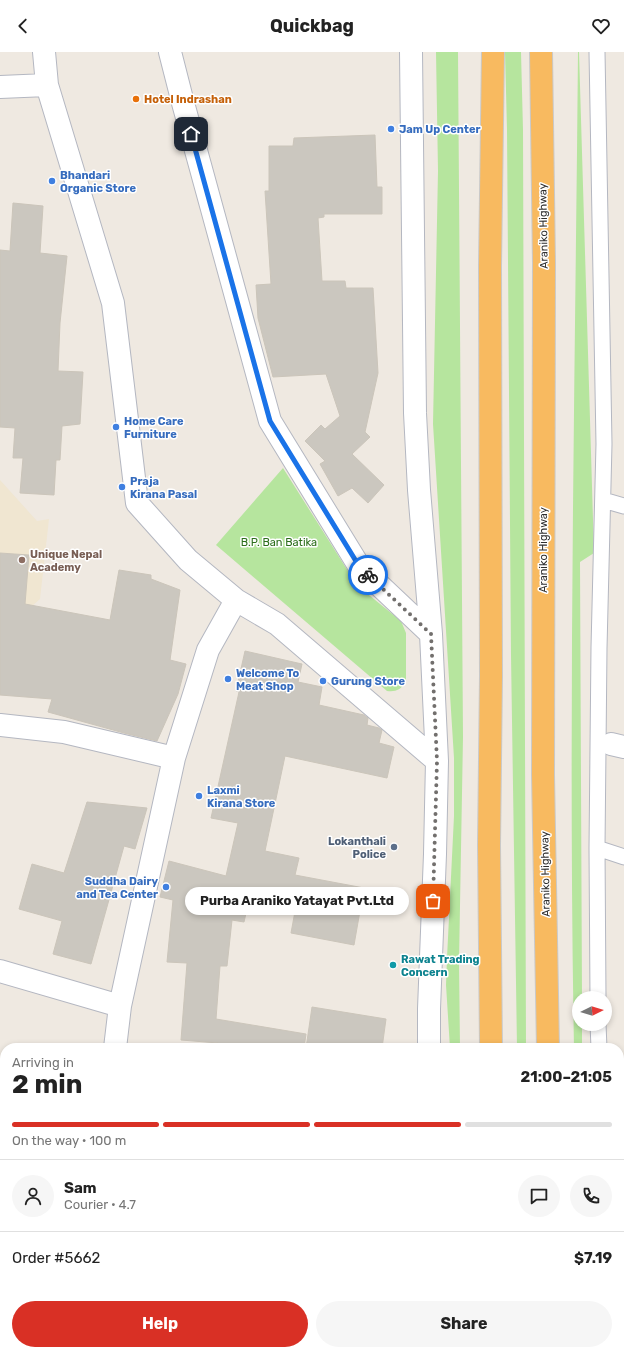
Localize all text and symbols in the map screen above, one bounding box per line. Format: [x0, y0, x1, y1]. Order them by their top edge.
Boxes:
icon: back [12, 15, 34, 37]
text: Quickbag [270, 15, 354, 37]
icon: heart [590, 15, 612, 37]
place label: Hotel Indrashan [144, 93, 232, 106]
marker: Hotel Indrashan [131, 94, 141, 104]
pin [174, 117, 208, 151]
icon: home [180, 123, 202, 145]
place label: Jam Up Center [399, 123, 480, 136]
marker: Jam Up Center [386, 124, 396, 134]
place label: Bhandari Organic Store [60, 169, 136, 195]
marker: Bhandari Organic Store [47, 176, 57, 186]
street label: Araniko Highway [536, 183, 551, 269]
place label: Home Care Furniture [124, 415, 184, 441]
marker: Home Care Furniture [111, 422, 121, 432]
place label: Praja Kirana Pasal [130, 475, 197, 501]
marker: Praja Kirana Pasal [117, 482, 127, 492]
street label: Araniko Highway [537, 507, 550, 593]
park label: B.P. Ban Batika [241, 536, 317, 549]
place label: Unique Nepal Academy [30, 548, 102, 574]
marker: Unique Nepal Academy [17, 555, 27, 565]
courier [348, 555, 388, 595]
icon: bike [357, 564, 379, 586]
place label: Welcome To Meat Shop [236, 667, 299, 693]
marker: Welcome To Meat Shop [223, 674, 233, 684]
place label: Gurung Store [331, 675, 406, 688]
marker: Gurung Store [318, 676, 328, 686]
place label: Laxmi Kirana Store [207, 784, 276, 810]
marker: Laxmi Kirana Store [194, 791, 204, 801]
street label: Araniko Highway [538, 831, 553, 917]
place label: Lokanthali Police [328, 835, 386, 861]
marker: Lokanthali Police [389, 842, 399, 852]
place label: Suddha Dairy and Tea Center [76, 875, 158, 901]
marker: Suddha Dairy and Tea Center [161, 882, 171, 892]
pin [416, 884, 450, 918]
callout: Purba Araniko Yatayat Pvt.Ltd [185, 887, 409, 915]
icon: bag [422, 890, 444, 912]
text: Purba Araniko Yatayat Pvt.Ltd [200, 893, 394, 908]
place label: Rawat Trading Concern [401, 953, 480, 979]
marker: Rawat Trading Concern [388, 960, 398, 970]
north arrow [572, 991, 612, 1031]
map controls [572, 991, 612, 1031]
text: Arriving in [12, 1055, 74, 1070]
text: 21:00–21:05 [520, 1068, 612, 1086]
text: 2 min [12, 1069, 82, 1100]
text: On the way · 100 m [12, 1133, 126, 1148]
button: person [12, 1175, 54, 1217]
button: chat [518, 1175, 560, 1217]
button: phone [570, 1175, 612, 1217]
text: Sam [64, 1179, 97, 1197]
text: Courier · 4.7 [64, 1197, 136, 1212]
text: Order #5662 [12, 1249, 100, 1267]
text: $7.19 [574, 1249, 612, 1267]
button: Help [12, 1301, 308, 1347]
button: Share [316, 1301, 612, 1347]

